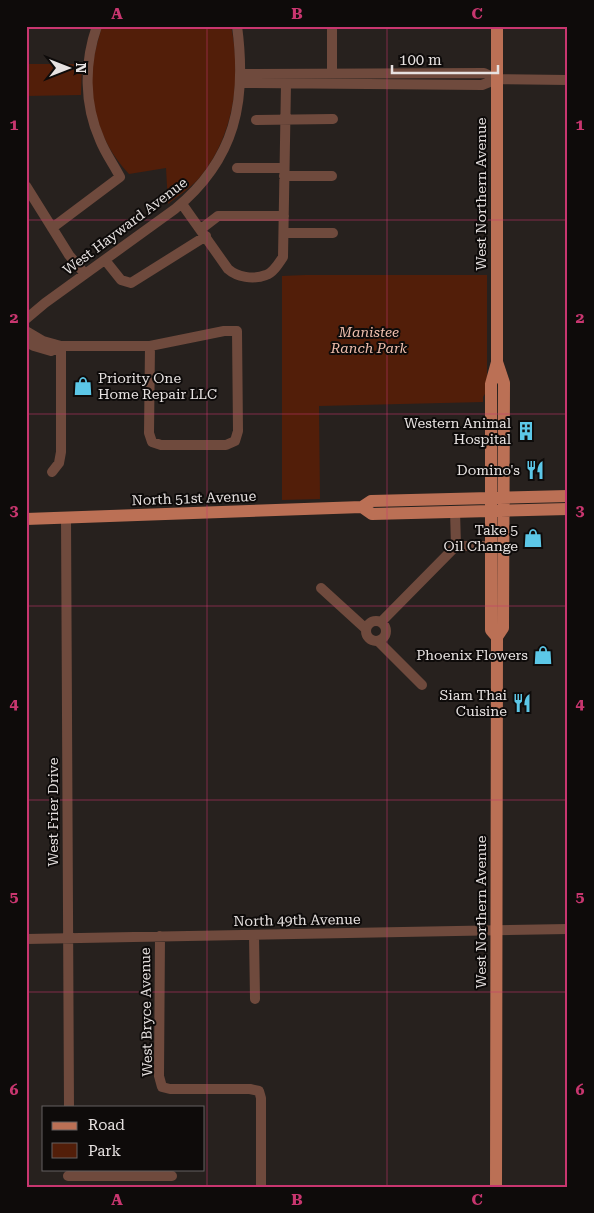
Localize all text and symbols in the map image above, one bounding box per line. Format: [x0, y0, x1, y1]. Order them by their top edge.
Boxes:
text: A [111, 4, 123, 23]
text: B [291, 4, 303, 23]
text: C [471, 4, 483, 23]
north arrow [42, 42, 92, 92]
scale bar [392, 42, 498, 74]
text: 100 m [399, 51, 442, 69]
text: N [73, 63, 89, 74]
text: 1 [10, 115, 19, 134]
text: 1 [576, 115, 585, 134]
street label: West Northern Avenue [473, 117, 489, 270]
street label: West Hayward Avenue [60, 174, 191, 278]
text: 2 [10, 308, 19, 327]
text: 2 [576, 308, 585, 327]
park label: Manistee Ranch Park [330, 324, 408, 356]
place label: Priority One Home Repair LLC [98, 370, 217, 402]
shop icon: Priority One Home Repair LLC [72, 375, 94, 397]
place label: Western Animal Hospital [404, 415, 512, 447]
building icon: Western Animal Hospital [515, 420, 537, 442]
restaurant icon: Domino's [524, 459, 546, 481]
place label: Domino's [457, 462, 520, 478]
street label: North 51st Avenue [131, 488, 257, 508]
text: 3 [10, 501, 19, 520]
text: 3 [576, 501, 585, 520]
place label: Take 5 Oil Change [444, 522, 518, 554]
shop icon: Take 5 Oil Change [522, 527, 544, 549]
shop icon: Phoenix Flowers [532, 644, 554, 666]
place label: Phoenix Flowers [416, 647, 528, 663]
place label: Siam Thai Cuisine [439, 687, 508, 719]
restaurant icon: Siam Thai Cuisine [511, 692, 533, 714]
text: 4 [10, 694, 19, 713]
text: 4 [576, 694, 585, 713]
street label: West Frier Drive [45, 757, 61, 866]
street label: West Northern Avenue [473, 835, 489, 988]
text: 5 [10, 887, 19, 906]
text: 5 [576, 887, 585, 906]
street label: North 49th Avenue [233, 911, 361, 929]
street label: West Bryce Avenue [137, 947, 155, 1077]
text: 6 [10, 1080, 19, 1099]
text: 6 [576, 1080, 585, 1099]
legend [42, 1106, 205, 1170]
text: Road [88, 1116, 125, 1134]
text: Park [88, 1142, 122, 1160]
text: A [111, 1190, 123, 1209]
text: B [291, 1190, 303, 1209]
text: C [471, 1190, 483, 1209]

